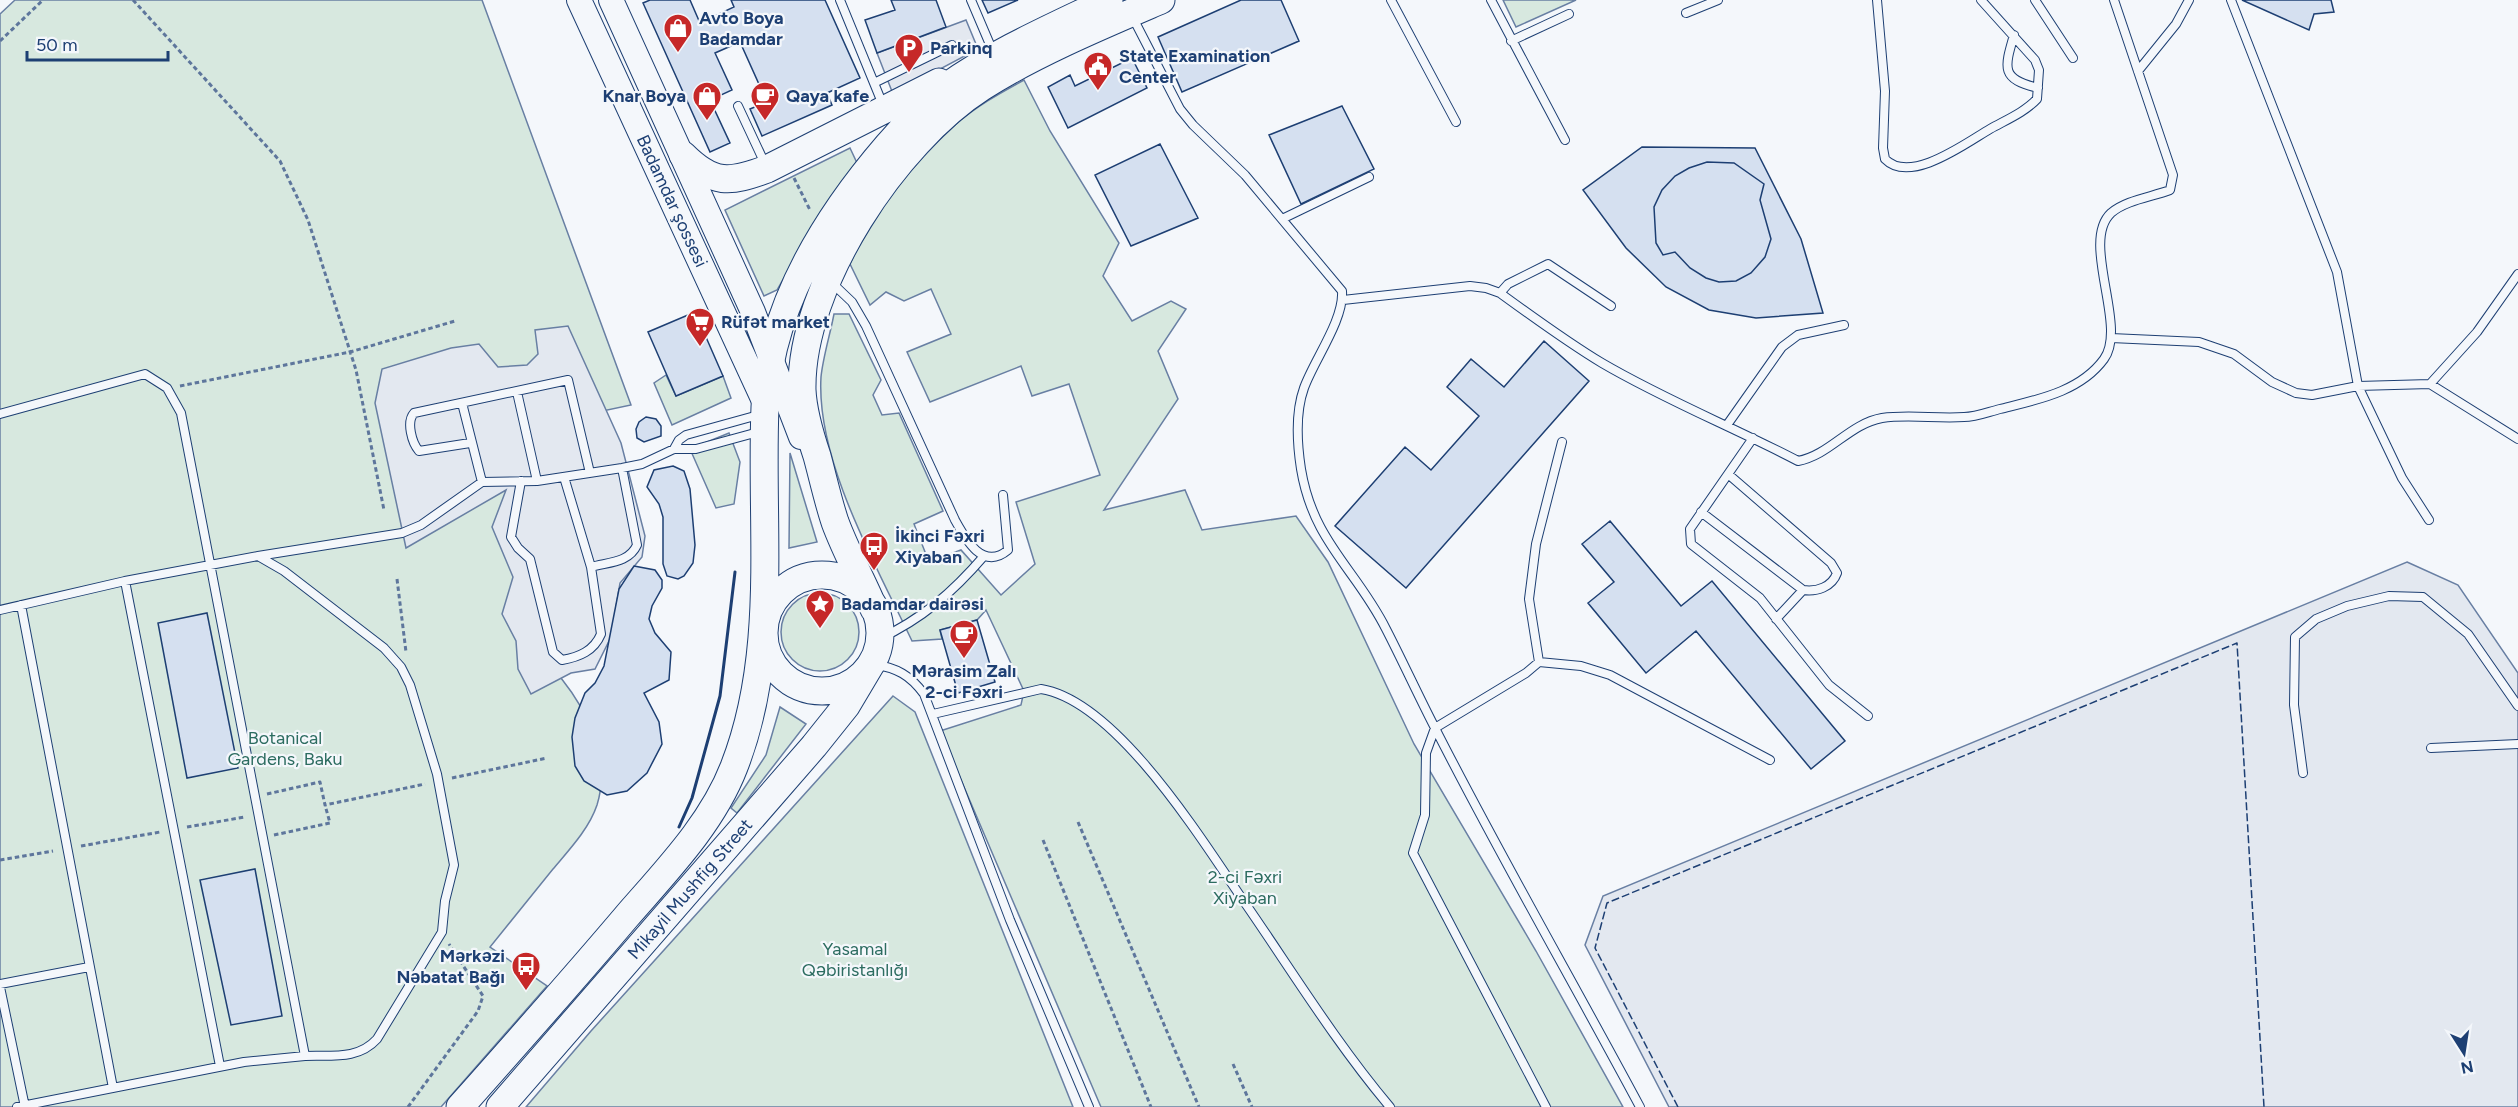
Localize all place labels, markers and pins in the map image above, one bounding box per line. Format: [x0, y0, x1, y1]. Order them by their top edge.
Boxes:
place label: Avto Boya Badamdar [699, 7, 784, 50]
shop icon: Avto Boya Badamdar [662, 12, 694, 54]
parking icon: Parkinq [893, 32, 925, 74]
place label: Parkinq [930, 37, 992, 59]
place label: State Examination Center [1119, 45, 1270, 88]
public building icon: State Examination Center [1082, 50, 1114, 92]
shop icon: Knar Boya [691, 80, 723, 122]
cafe icon: Qaya kafe [749, 80, 781, 122]
place label: Knar Boya [602, 85, 686, 107]
place label: Qaya kafe [786, 85, 869, 107]
supermarket icon: Rüfət market [684, 306, 716, 348]
place label: Rüfət market [721, 311, 830, 333]
place label: İkinci Fəxri Xiyaban [895, 525, 985, 568]
bus stop icon: İkinci Fəxri Xiyaban [858, 530, 890, 572]
place icon: Badamdar dairəsi [804, 588, 836, 630]
place label: Badamdar dairəsi [841, 593, 984, 615]
cafe icon: Mərasim Zalı 2-ci Fəxri [948, 618, 980, 660]
place label: Mərasim Zalı 2-ci Fəxri [911, 660, 1017, 703]
place label: Mərkəzi Nəbatat Bağı [396, 945, 505, 988]
bus stop icon: Mərkəzi Nəbatat Bağı [510, 950, 542, 992]

